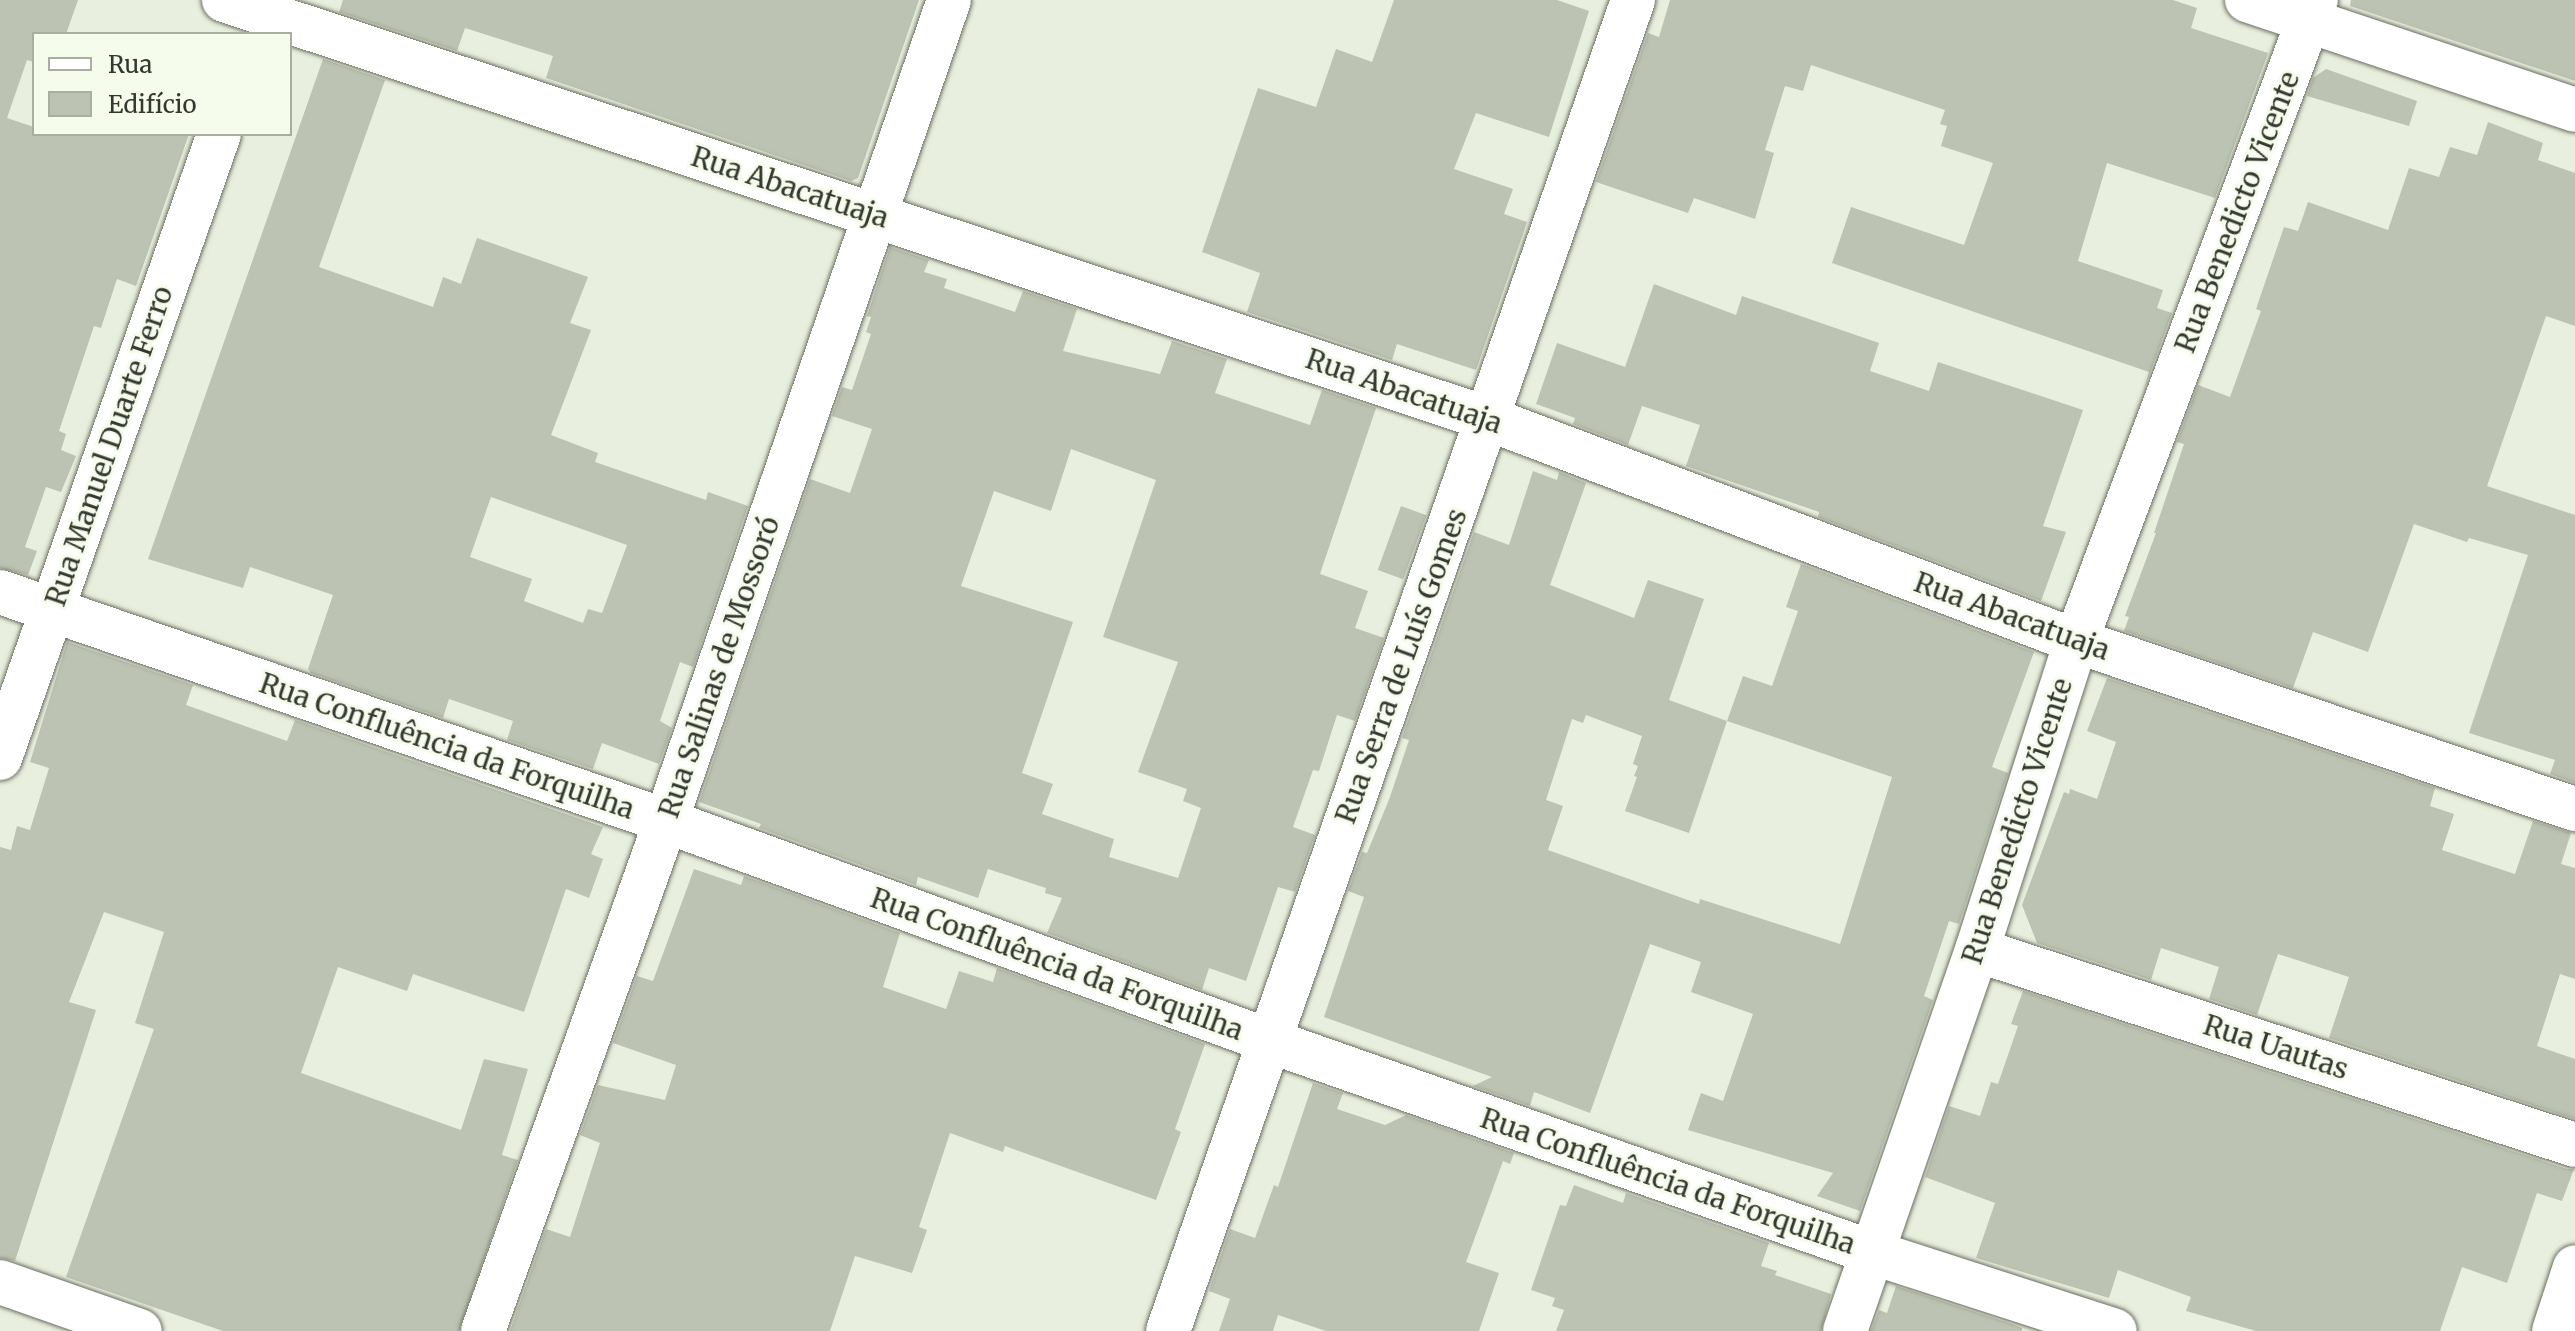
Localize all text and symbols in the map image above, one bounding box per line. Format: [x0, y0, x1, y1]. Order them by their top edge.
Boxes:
legend [32, 32, 292, 136]
text: Rua [108, 49, 152, 80]
street label: Rua Benedicto Vicente [2168, 67, 2306, 357]
text: Edifício [108, 89, 196, 120]
street label: Rua Abacatuaja [687, 139, 893, 235]
street label: Rua Manuel Duarte Ferro [38, 282, 180, 610]
street label: Rua Abacatuaja [1301, 342, 1507, 440]
street label: Rua Serra de Luís Gomes [1328, 504, 1474, 828]
street label: Rua Salinas de Mossoró [652, 512, 786, 822]
street label: Rua Abacatuaja [1910, 565, 2114, 667]
street label: Rua Confluência da Forquilha [255, 666, 639, 826]
street label: Rua Benedicto Vicente [1955, 674, 2079, 968]
street label: Rua Confluência da Forquilha [866, 881, 1248, 1047]
street label: Rua Uautas [2199, 1008, 2353, 1086]
street label: Rua Confluência da Forquilha [1476, 1101, 1860, 1261]

